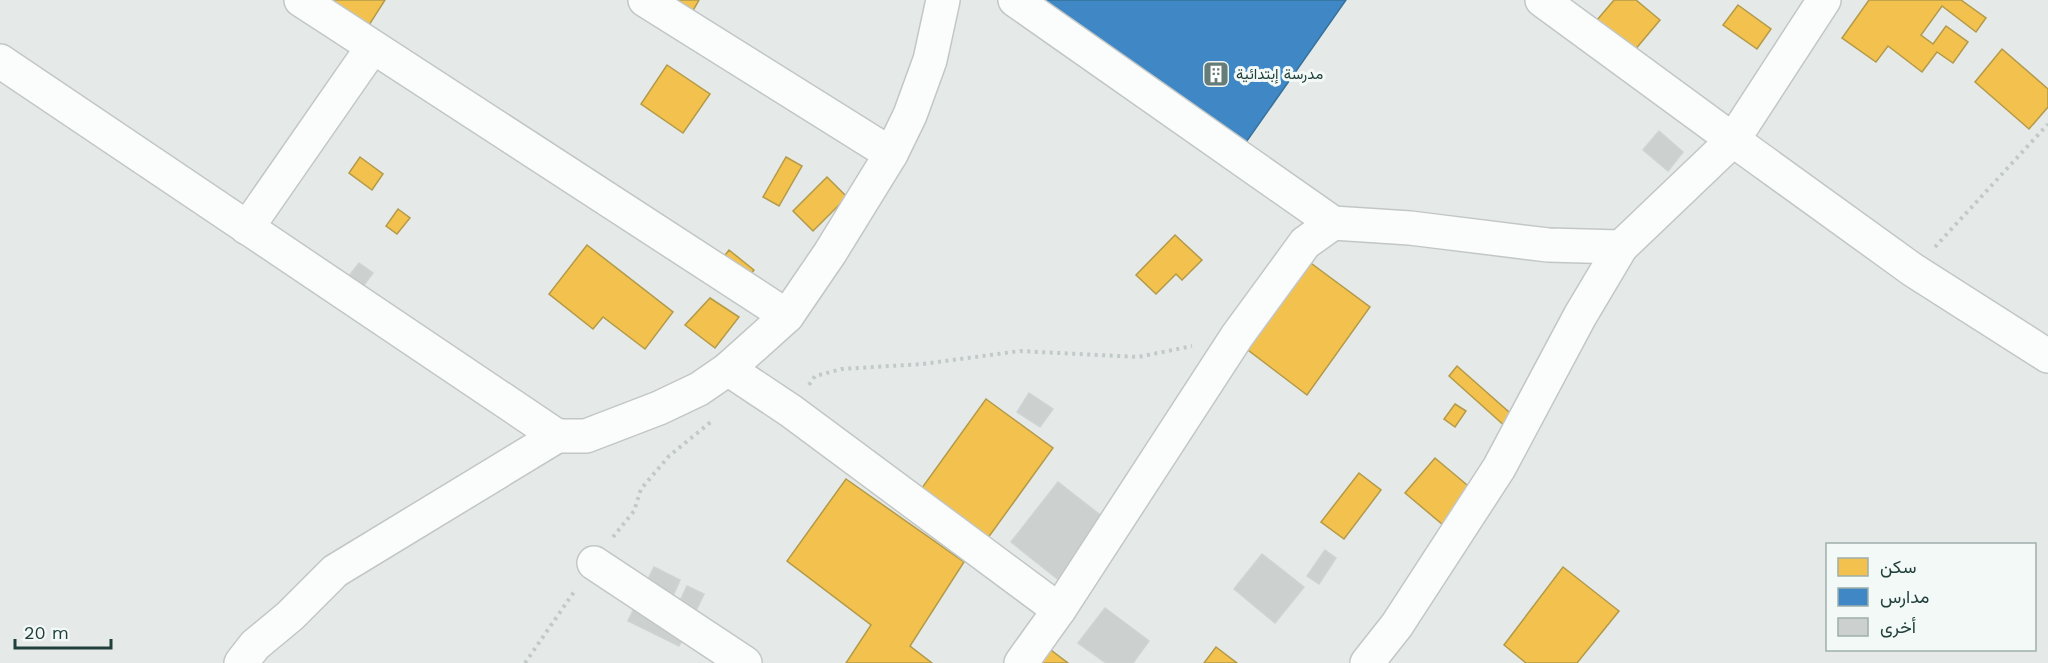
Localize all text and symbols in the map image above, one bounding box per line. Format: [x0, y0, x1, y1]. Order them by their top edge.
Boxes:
building icon: مدرسة إبتدائية [1201, 59, 1231, 89]
place label: مدرسة إبتدائية [1236, 65, 1323, 84]
legend [1826, 543, 2036, 651]
text: سكن [1880, 556, 1916, 578]
text: مدارس [1880, 586, 1929, 608]
scale bar [15, 612, 111, 650]
text: أخرى [1880, 616, 1916, 638]
text: 20 m [24, 622, 69, 643]

